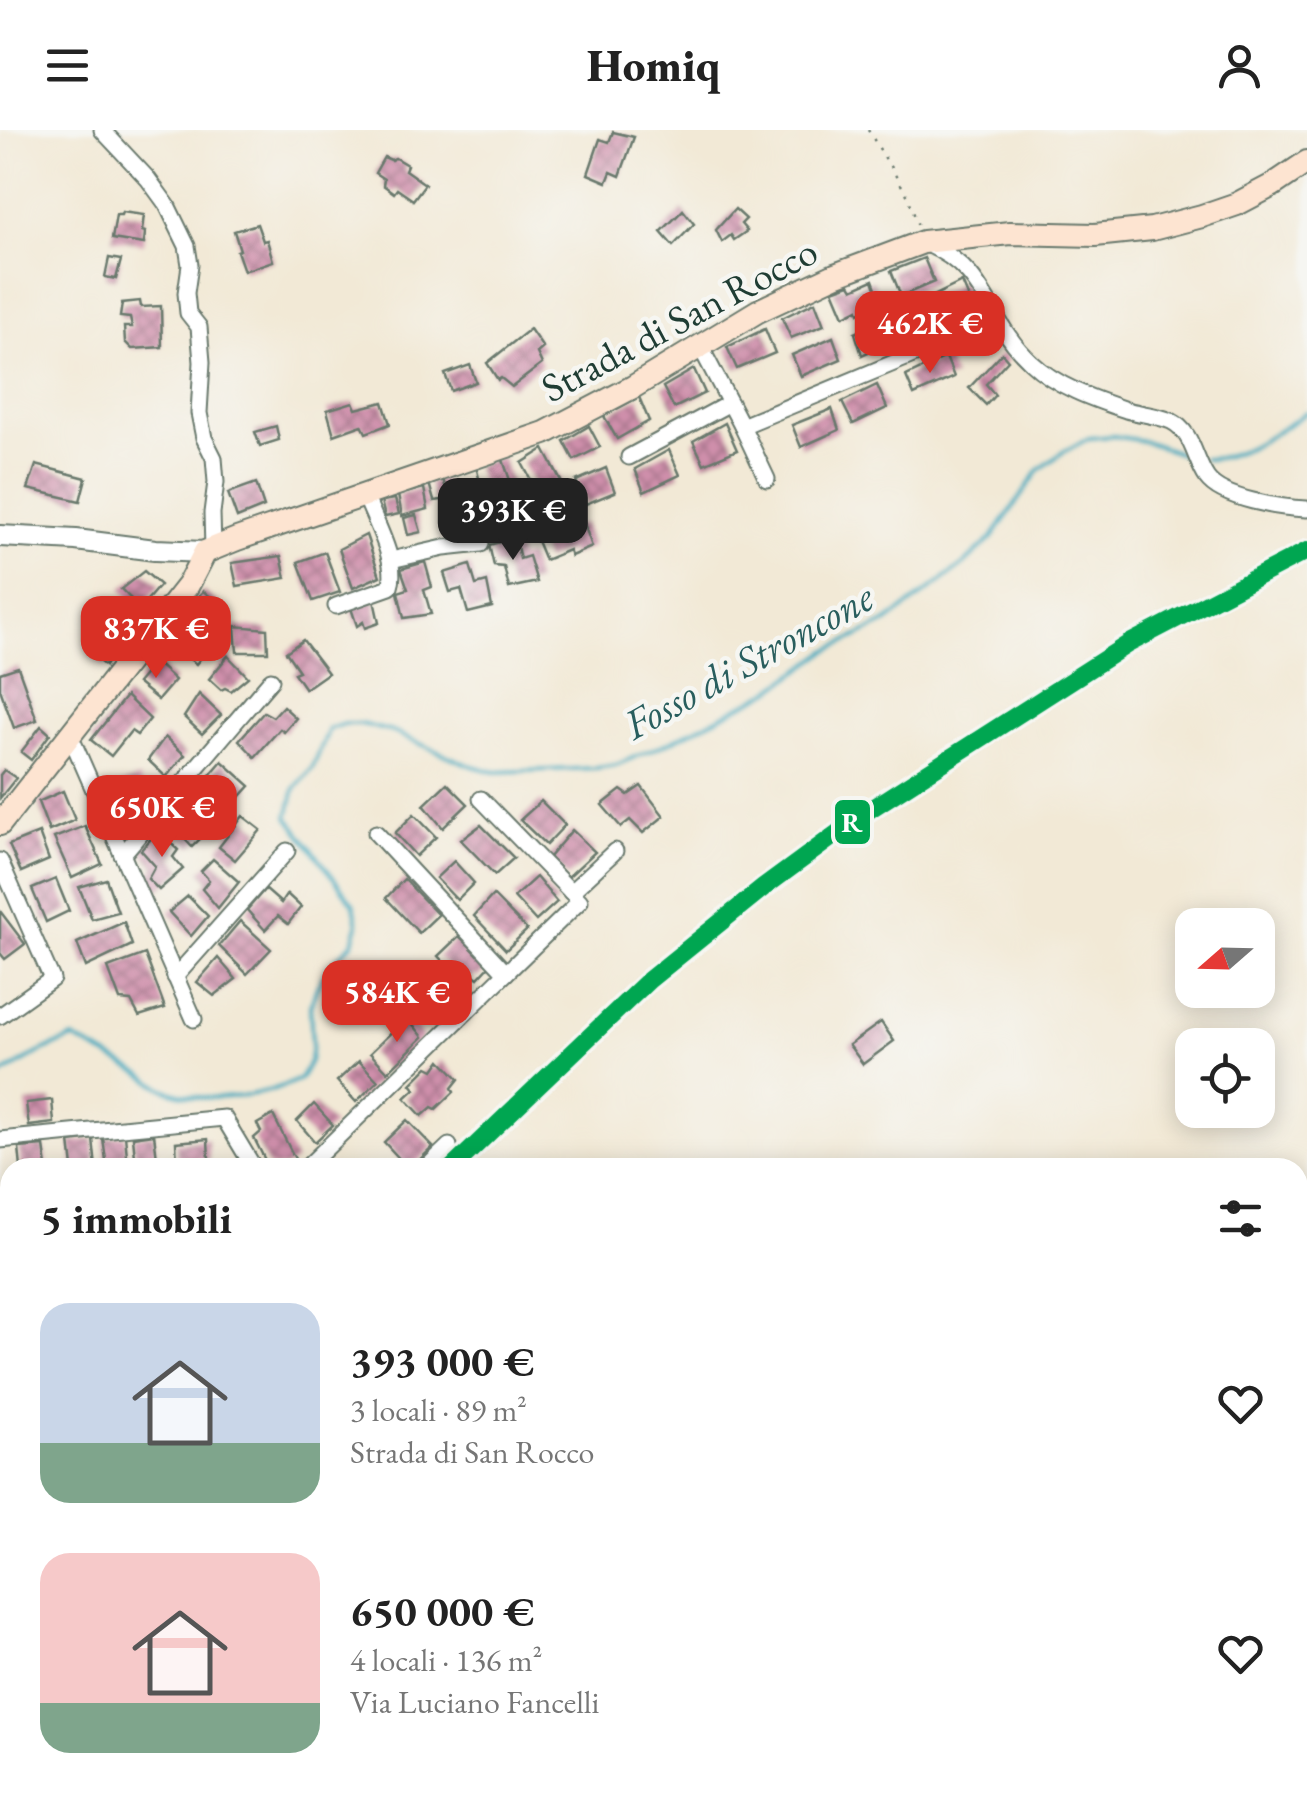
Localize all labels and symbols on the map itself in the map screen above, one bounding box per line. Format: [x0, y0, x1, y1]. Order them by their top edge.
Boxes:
street label: Strada di San Rocco [532, 224, 826, 414]
pin: 462K € [849, 291, 1011, 376]
pin: 393K € [432, 478, 594, 563]
water label: Fosso di Stroncone [612, 569, 884, 752]
pin: 837K € [75, 596, 237, 681]
pin: 650K € [81, 775, 243, 860]
line badge: R [833, 798, 872, 846]
text: R [841, 804, 863, 840]
north arrow [1175, 908, 1275, 1008]
pin: 584K € [316, 960, 478, 1045]

